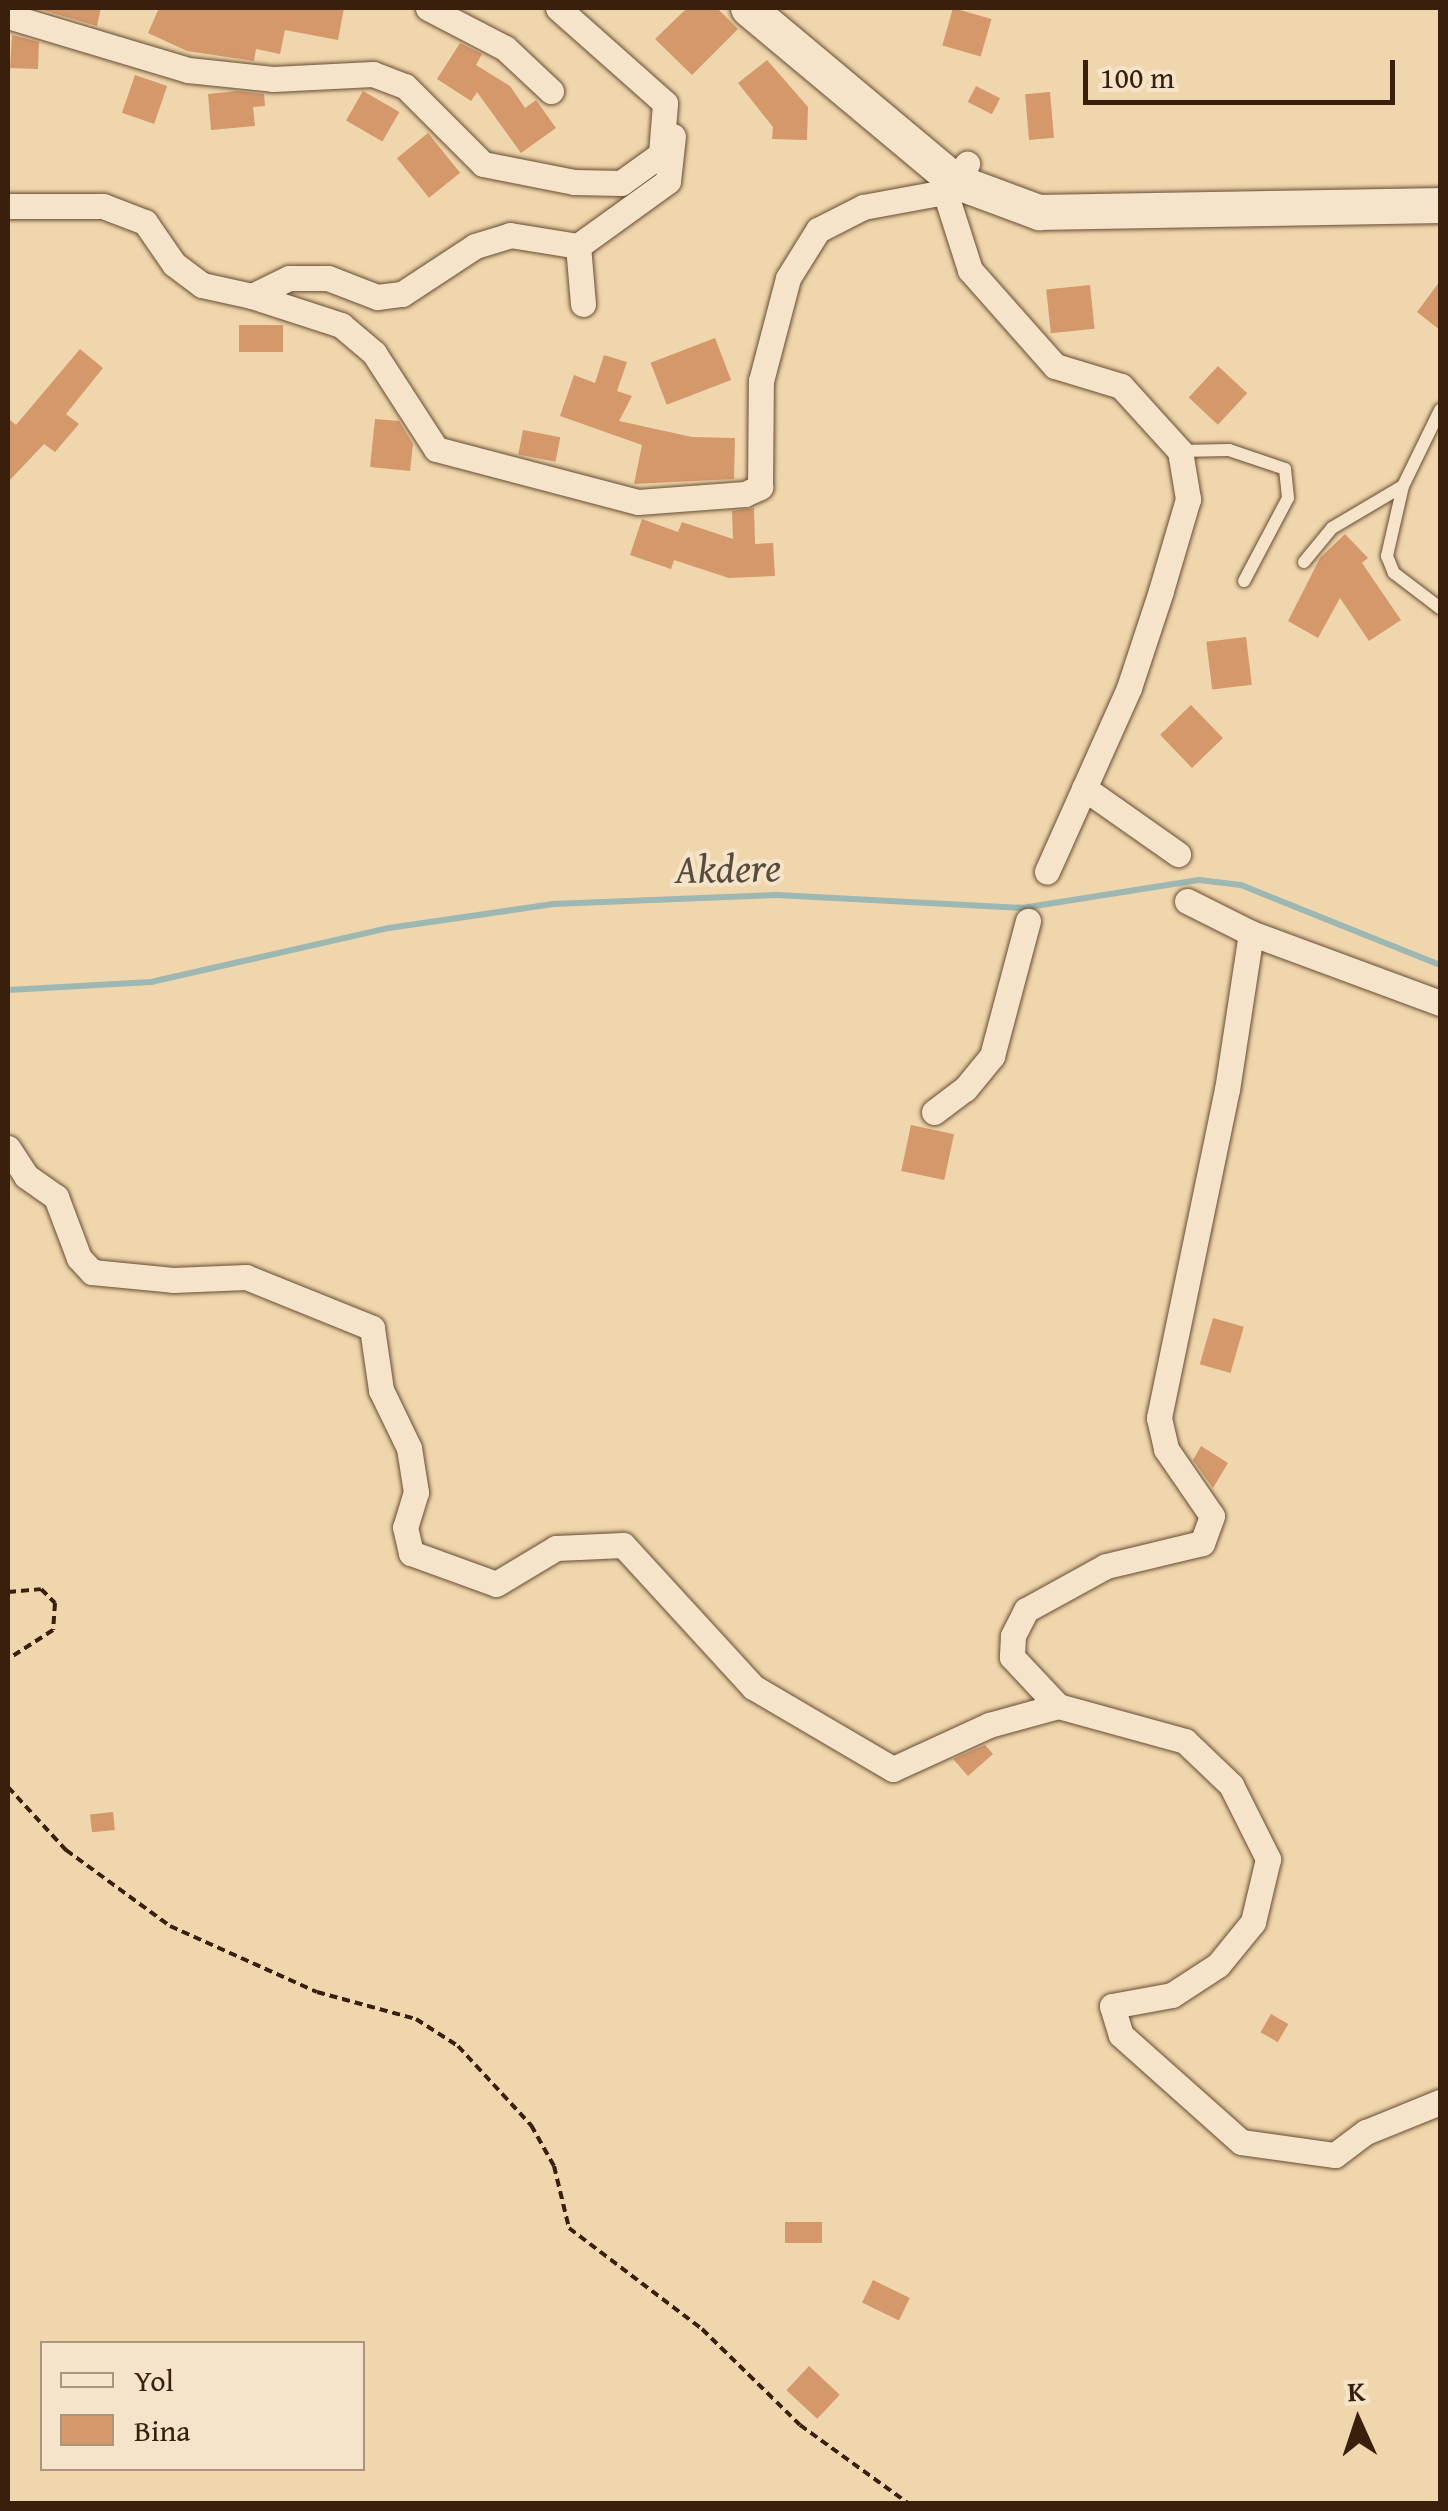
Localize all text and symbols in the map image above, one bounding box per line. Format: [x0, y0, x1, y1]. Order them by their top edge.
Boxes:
scale bar [1088, 40, 1400, 102]
text: 100 m [1100, 55, 1174, 99]
water label: Akdere [674, 843, 782, 893]
legend [40, 2341, 365, 2471]
text: Yol [134, 2358, 174, 2402]
text: K [1346, 2370, 1366, 2411]
north arrow [1308, 2371, 1408, 2471]
text: Bina [134, 2408, 190, 2452]

